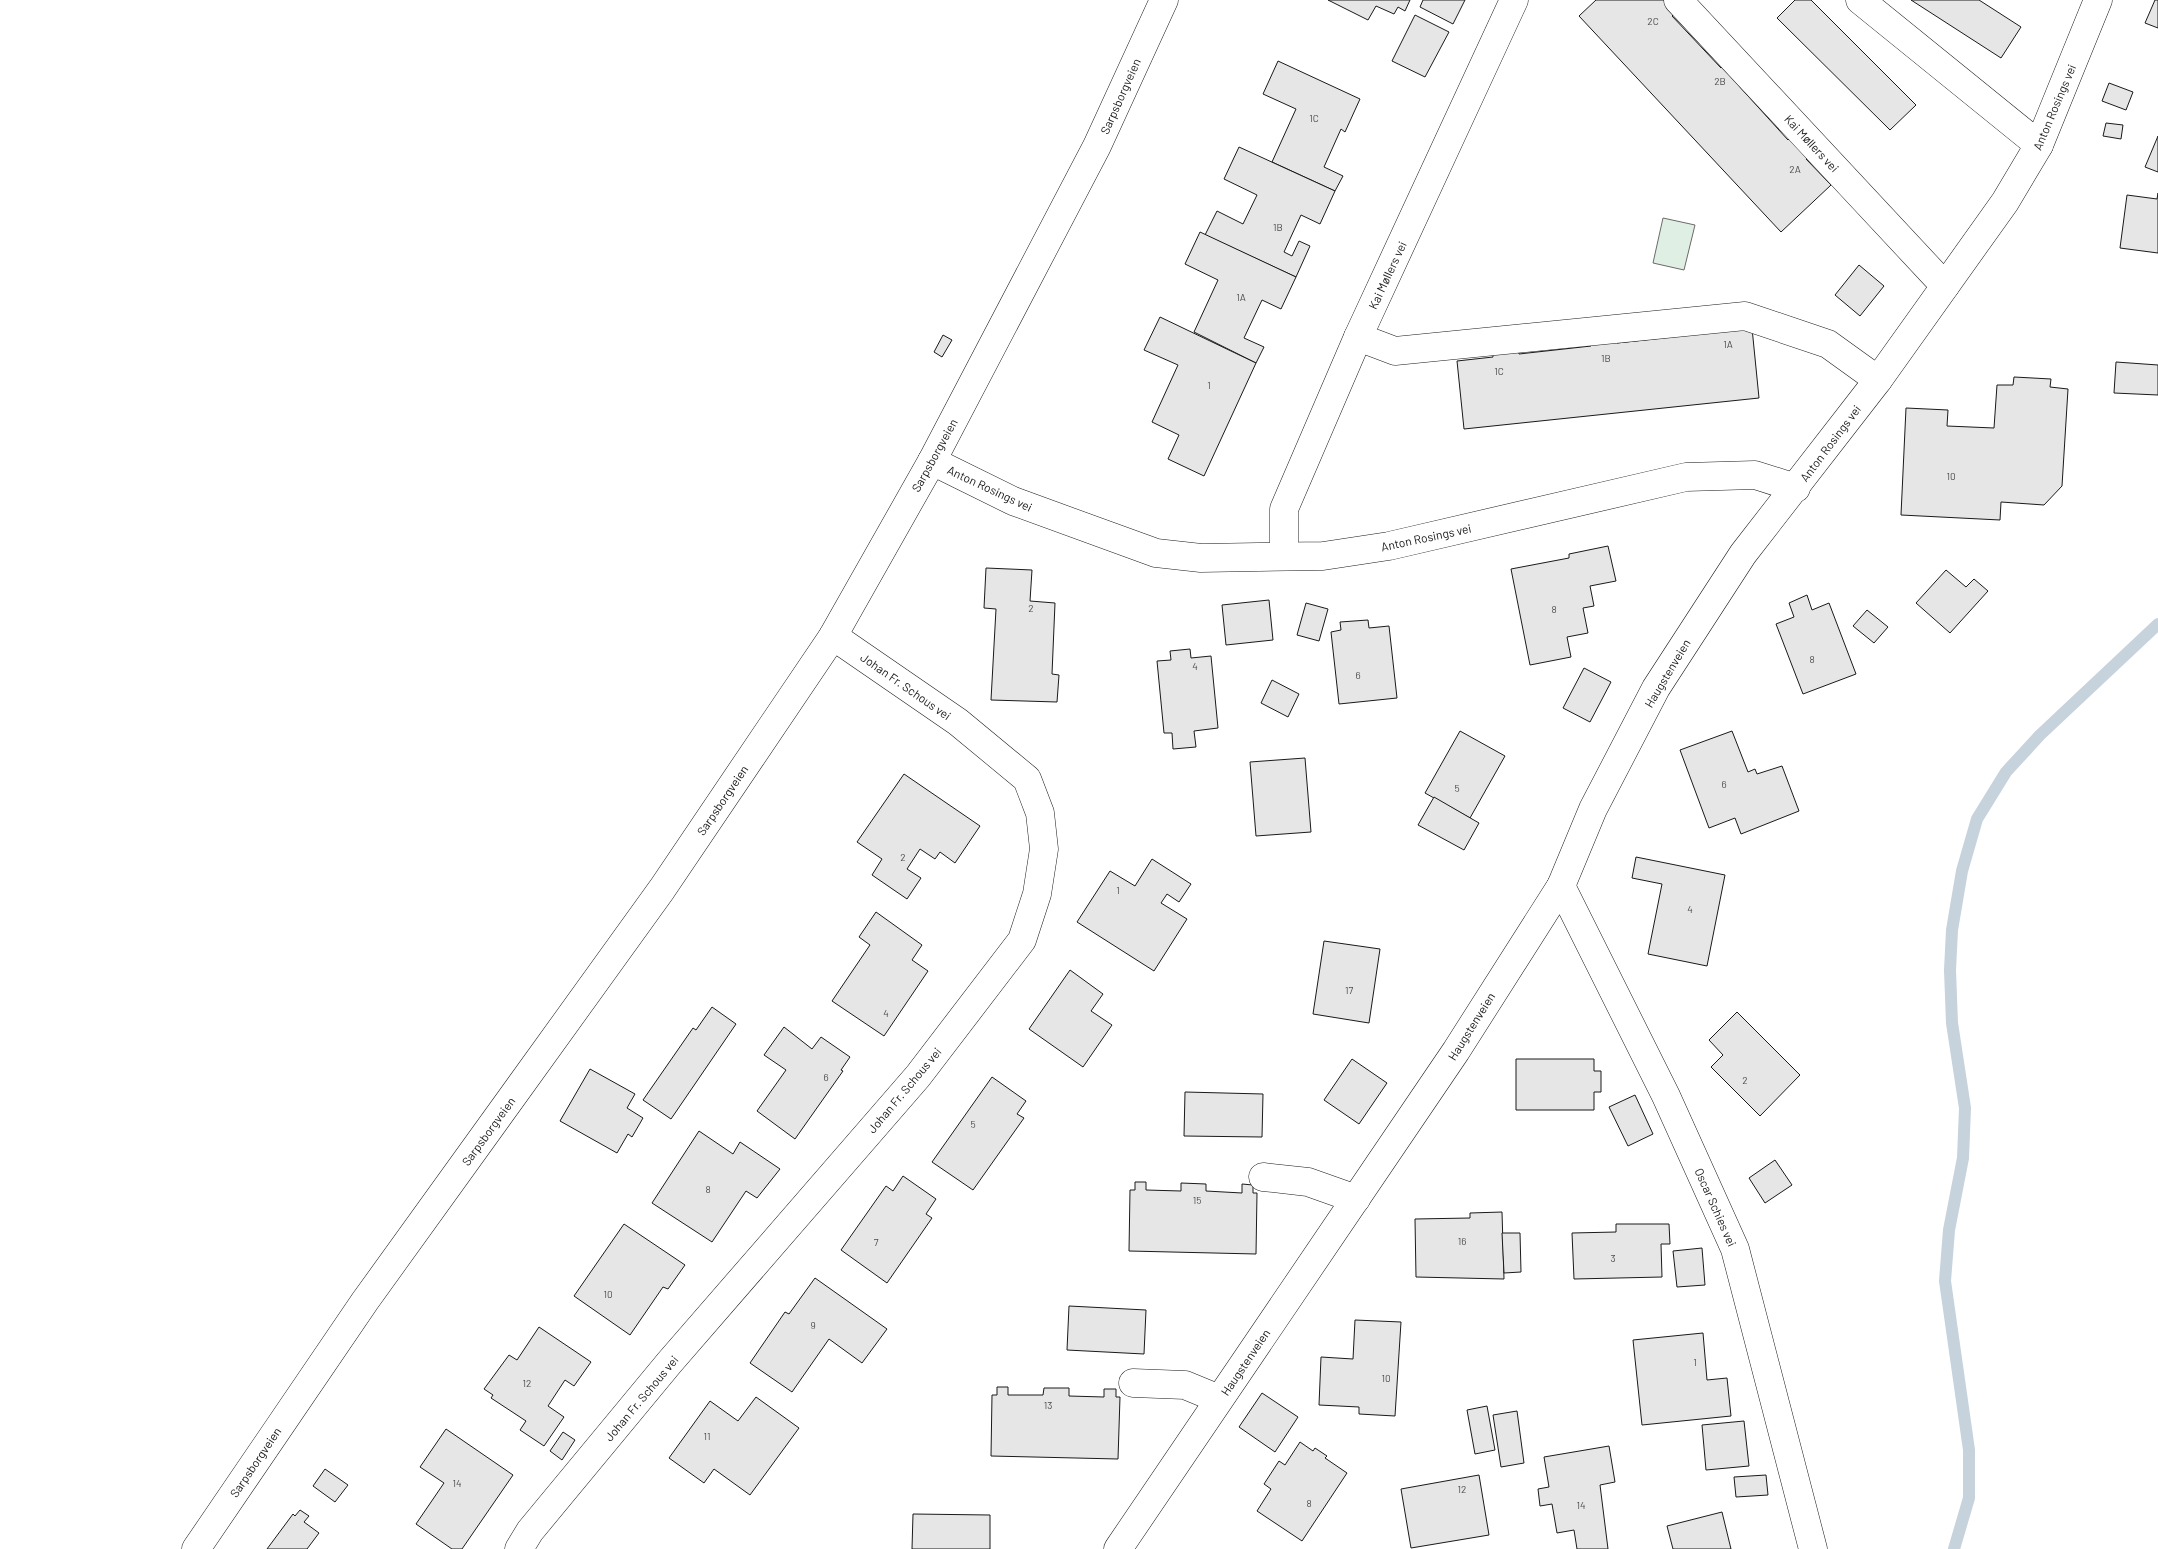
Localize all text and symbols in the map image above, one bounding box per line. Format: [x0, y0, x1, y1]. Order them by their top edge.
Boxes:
house number: 2C [1647, 15, 1659, 27]
street label: Sarpsborgveien [1097, 56, 1143, 136]
street label: Anton Rosings vei [2030, 62, 2078, 152]
house number: 2B [1714, 75, 1726, 87]
street label: Kai Møllers vei [1782, 111, 1842, 175]
house number: 1C [1309, 112, 1319, 124]
house number: 2A [1789, 163, 1801, 175]
house number: 1B [1273, 221, 1283, 233]
street label: Kai Møllers vei [1365, 239, 1409, 311]
house number: 1A [1236, 291, 1246, 303]
house number: 1A [1723, 338, 1733, 350]
house number: 1B [1601, 352, 1611, 364]
house number: 1C [1494, 365, 1504, 377]
house number: 1 [1207, 379, 1211, 391]
street label: Anton Rosings vei [1797, 402, 1863, 484]
street label: Sarpsborgveien [908, 416, 960, 494]
street label: Anton Rosings vei [945, 462, 1035, 514]
house number: 10 [1946, 470, 1956, 482]
street label: Anton Rosings vei [1380, 521, 1472, 553]
house number: 2 [1028, 602, 1034, 614]
house number: 8 [1551, 603, 1557, 615]
street label: Haugstenveien [1641, 636, 1693, 710]
street label: Johan Fr. Schous vei [858, 650, 954, 722]
house number: 8 [1809, 653, 1815, 665]
house number: 4 [1192, 660, 1198, 672]
house number: 6 [1355, 669, 1361, 681]
street label: Sarpsborgveien [693, 762, 751, 838]
house number: 6 [1721, 778, 1727, 790]
house number: 5 [1454, 782, 1460, 794]
house number: 2 [900, 851, 906, 863]
house number: 1 [1116, 884, 1120, 896]
house number: 4 [1687, 903, 1693, 915]
house number: 17 [1345, 984, 1353, 996]
street label: Haugstenveien [1445, 990, 1497, 1062]
house number: 4 [883, 1007, 889, 1019]
street label: Johan Fr. Schous vei [864, 1045, 944, 1135]
house number: 6 [823, 1071, 829, 1083]
house number: 2 [1742, 1074, 1748, 1086]
street label: Sarpsborgveien [458, 1094, 518, 1168]
house number: 5 [970, 1118, 976, 1130]
street label: Oscar Schies vei [1692, 1166, 1740, 1248]
house number: 8 [705, 1183, 711, 1195]
house number: 15 [1193, 1194, 1201, 1206]
house number: 16 [1458, 1235, 1466, 1247]
house number: 7 [874, 1236, 879, 1248]
house number: 3 [1610, 1252, 1616, 1264]
house number: 10 [603, 1288, 613, 1300]
house number: 9 [810, 1319, 816, 1331]
street label: Haugstenveien [1218, 1326, 1272, 1398]
street label: Johan Fr. Schous vei [601, 1353, 681, 1443]
house number: 1 [1693, 1356, 1697, 1368]
house number: 10 [1381, 1372, 1391, 1384]
house number: 12 [523, 1377, 531, 1389]
house number: 13 [1044, 1399, 1052, 1411]
street label: Sarpsborgveien [226, 1424, 284, 1500]
house number: 11 [703, 1430, 711, 1442]
house number: 14 [452, 1477, 462, 1489]
house number: 12 [1458, 1483, 1466, 1495]
house number: 8 [1306, 1497, 1312, 1509]
house number: 14 [1576, 1499, 1586, 1511]

